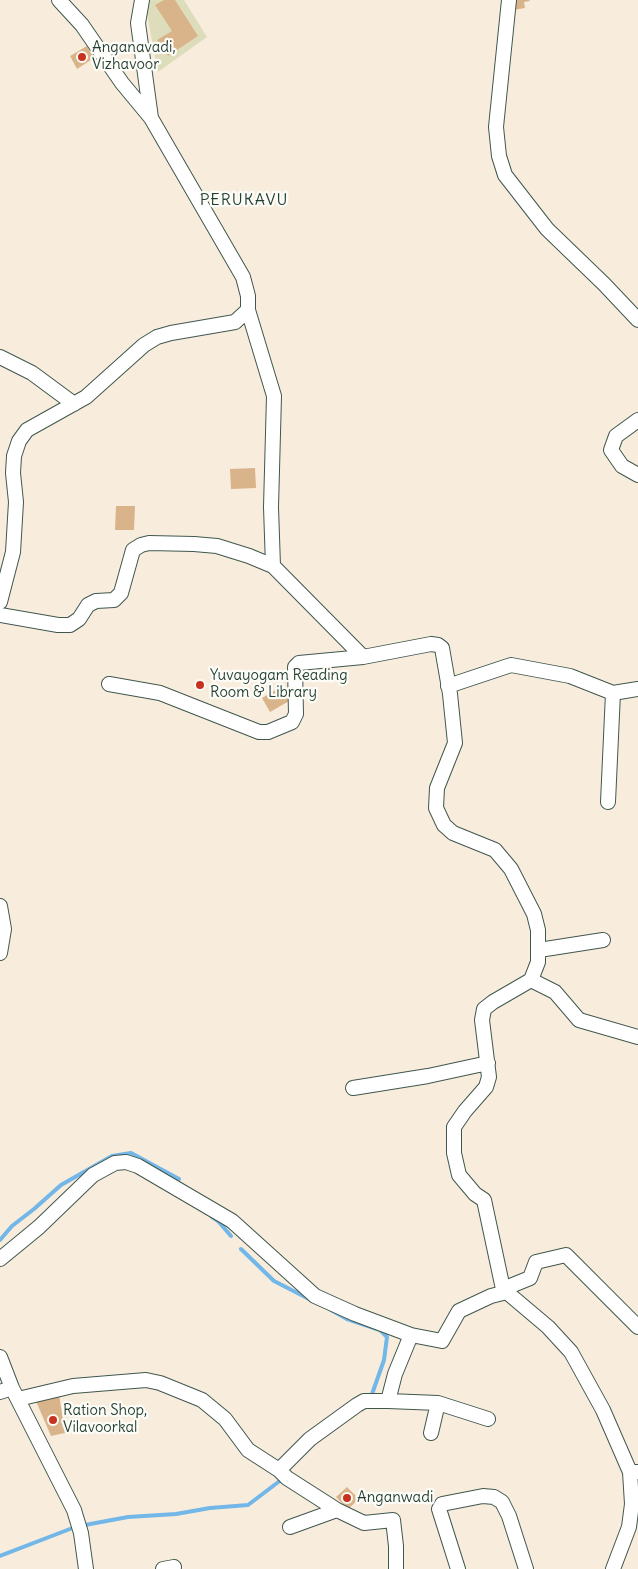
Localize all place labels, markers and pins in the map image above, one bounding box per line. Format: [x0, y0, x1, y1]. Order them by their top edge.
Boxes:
place label: Anganavadi, Vizhavoor [92, 39, 176, 74]
marker: Anganavadi, Vizhavoor [76, 51, 88, 63]
place label: Yuvayogam Reading Room & Library [210, 667, 348, 702]
marker: Yuvayogam Reading Room & Library [194, 679, 206, 691]
place label: Ration Shop, Vilavoorkal [63, 1402, 147, 1437]
marker: Ration Shop, Vilavoorkal [47, 1414, 59, 1426]
place label: Anganwadi [357, 1489, 433, 1507]
marker: Anganwadi [341, 1492, 353, 1504]

